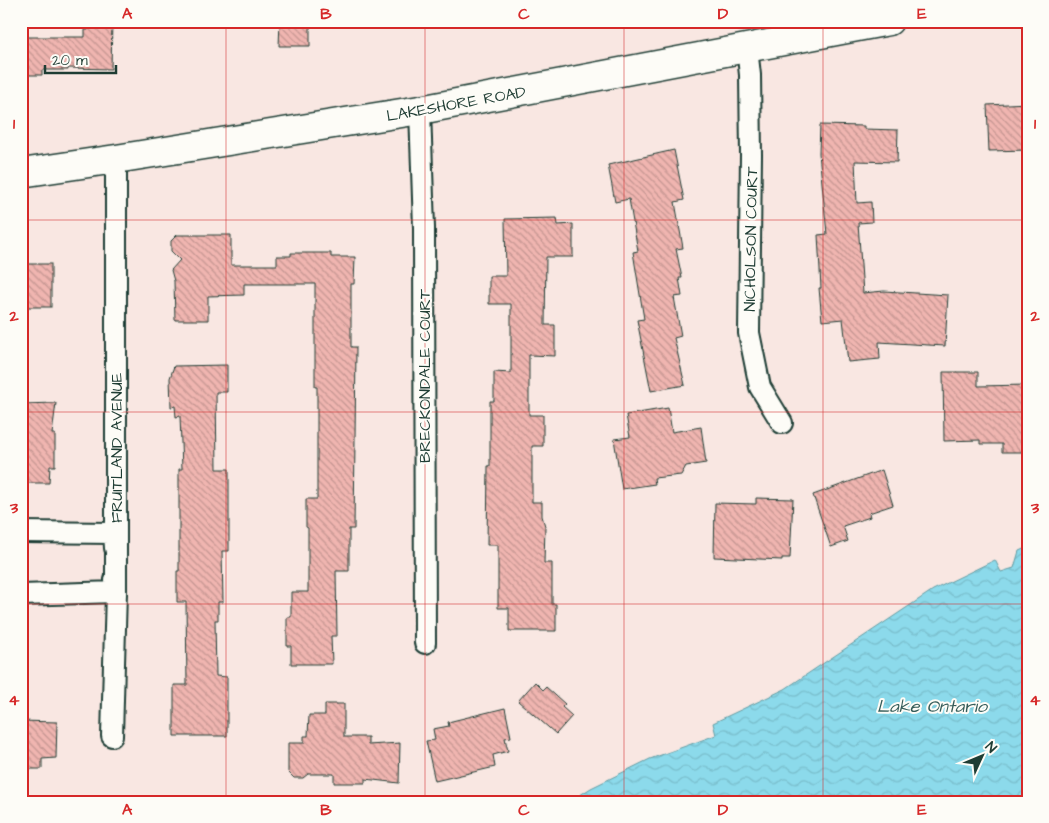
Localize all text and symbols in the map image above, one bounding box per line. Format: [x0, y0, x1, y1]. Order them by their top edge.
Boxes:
text: A [122, 3, 133, 25]
text: B [320, 3, 332, 25]
text: C [518, 3, 530, 25]
text: D [718, 3, 729, 25]
text: E [917, 3, 927, 25]
scale bar [45, 42, 116, 74]
text: 20 m [52, 50, 88, 71]
street label: LAKESHORE ROAD [385, 81, 528, 127]
text: 1 [13, 113, 16, 135]
text: 1 [1034, 113, 1037, 135]
street label: NICHOLSON COURT [739, 166, 763, 312]
street label: BRECKONDALE COURT [414, 289, 436, 463]
text: 2 [8, 305, 19, 327]
text: 2 [1029, 305, 1040, 327]
street label: FRUITLAND AVENUE [106, 372, 128, 523]
text: 3 [9, 497, 19, 519]
text: 3 [1030, 497, 1040, 519]
text: 4 [9, 689, 20, 711]
text: 4 [1030, 689, 1041, 711]
water label: Lake Ontario [877, 694, 989, 719]
north arrow [956, 730, 1006, 780]
text: N [980, 738, 1001, 758]
text: A [122, 799, 133, 821]
text: B [320, 799, 332, 821]
text: C [518, 799, 530, 821]
text: D [718, 799, 729, 821]
text: E [917, 799, 927, 821]

